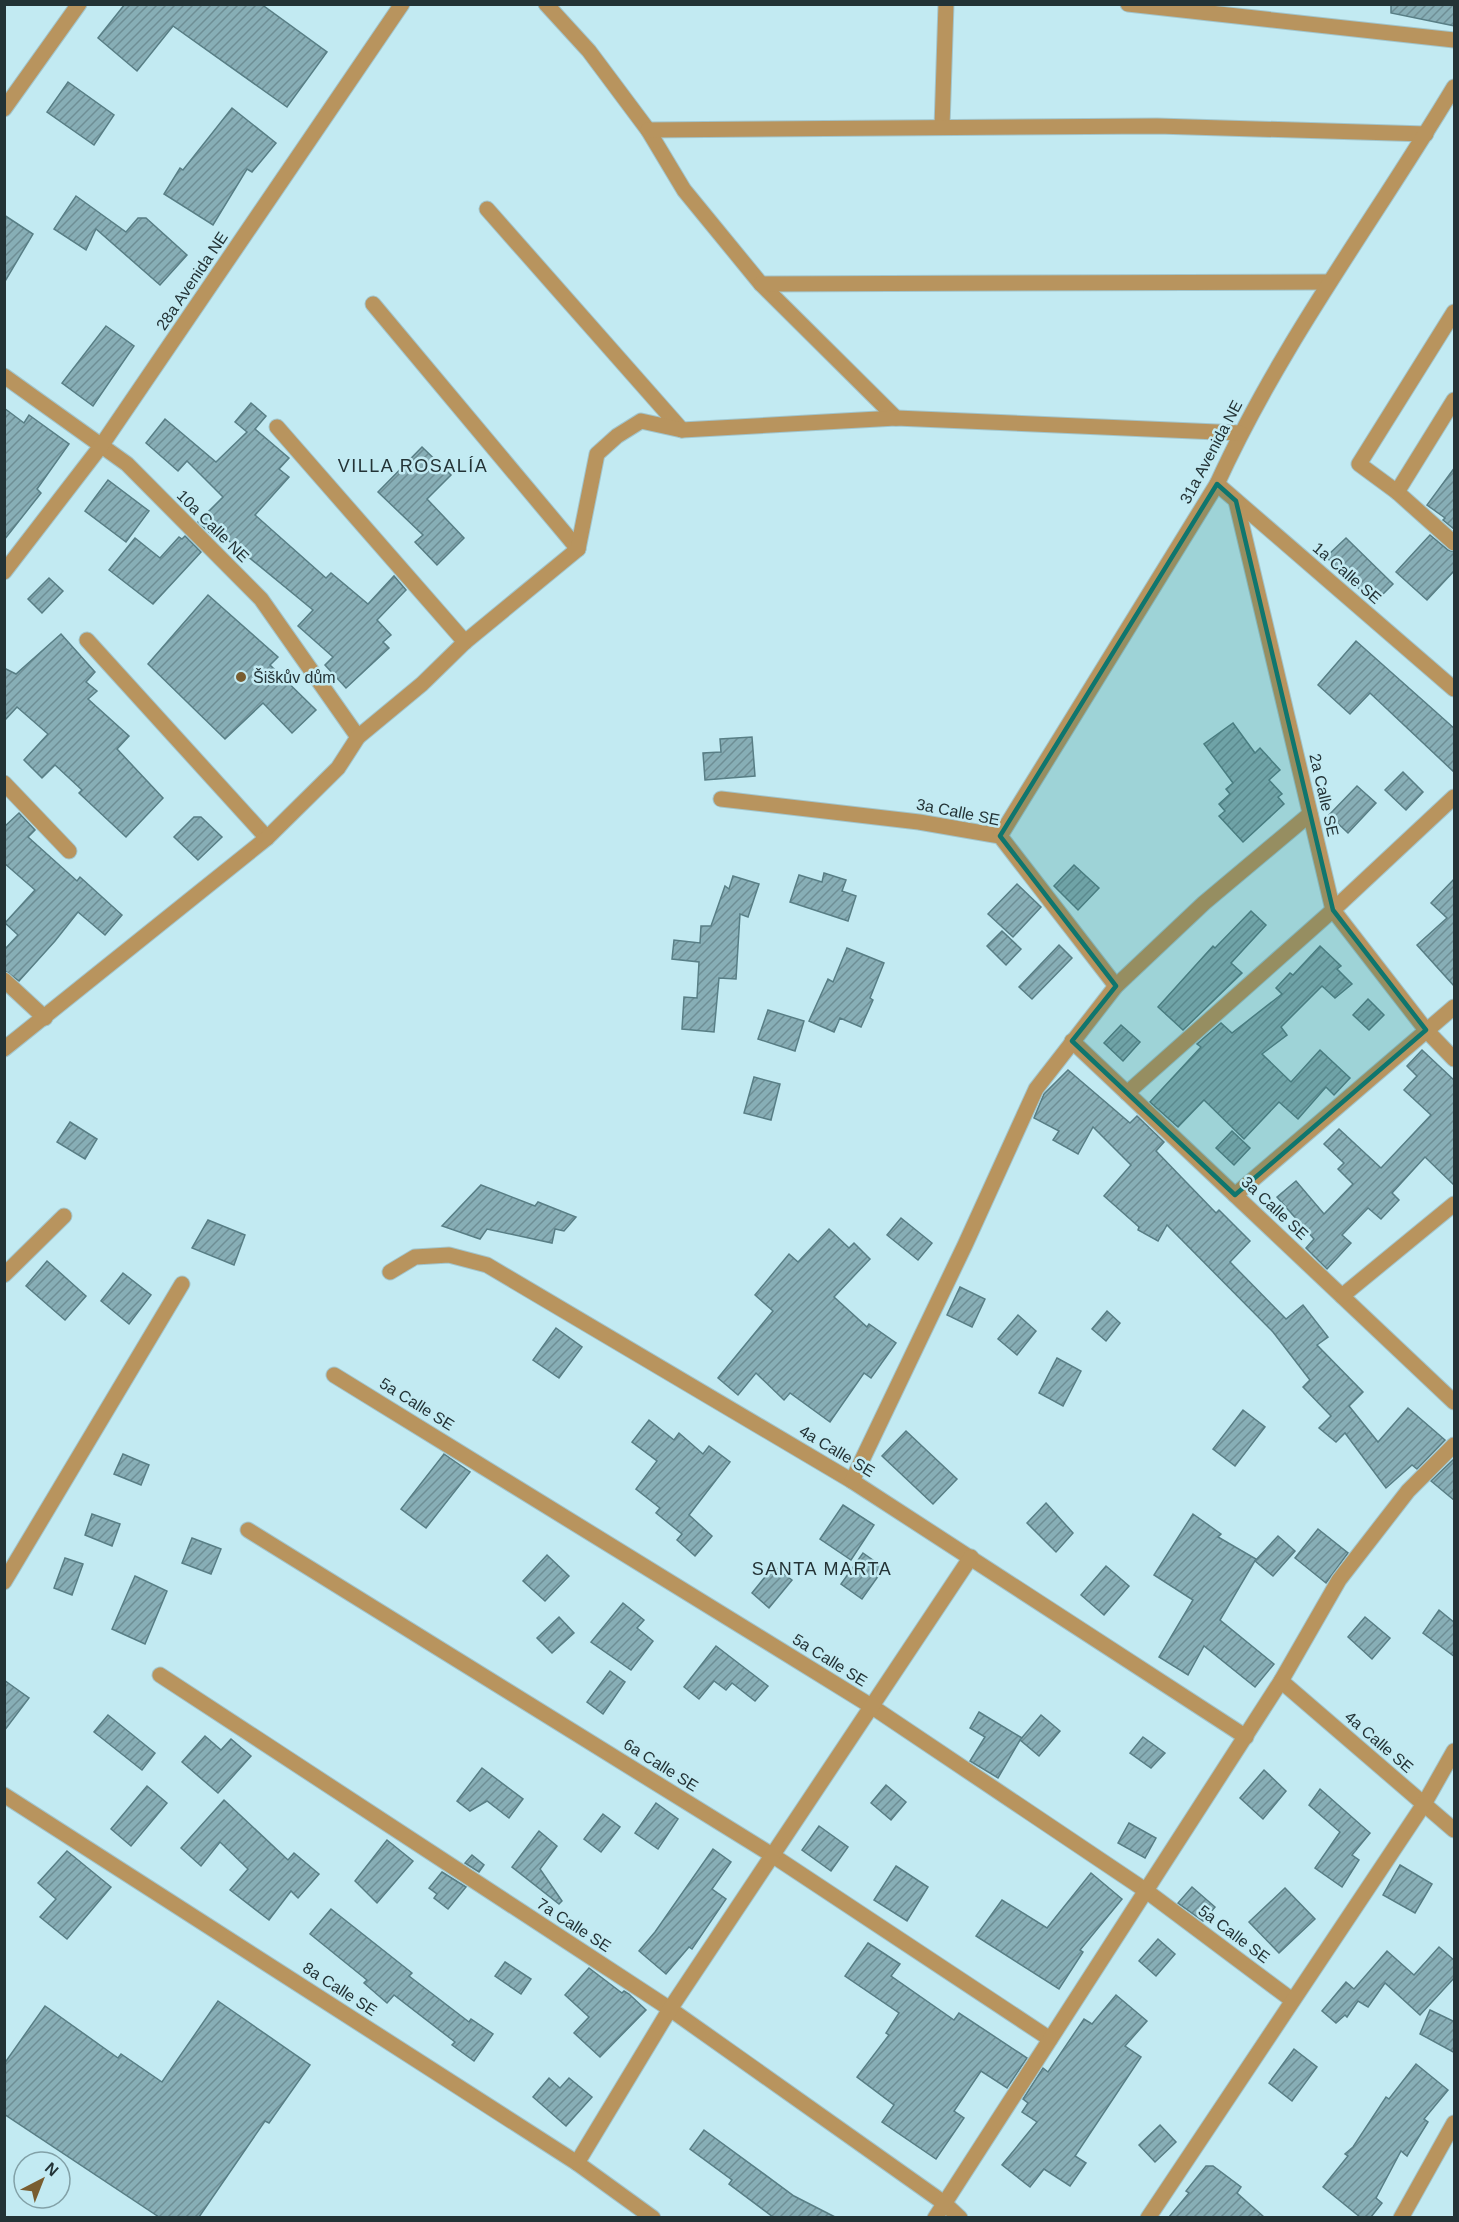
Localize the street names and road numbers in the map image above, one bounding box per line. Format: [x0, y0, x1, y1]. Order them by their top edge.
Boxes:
street label: 28a Avenida NE [153, 229, 231, 333]
street label: 31a Avenida NE [1177, 397, 1245, 507]
street label: 10a Calle NE [174, 487, 252, 565]
street label: 1a Calle SE [1310, 539, 1384, 607]
street label: 2a Calle SE [1306, 752, 1342, 838]
street label: 3a Calle SE [915, 796, 1001, 828]
street label: 3a Calle SE [1238, 1173, 1312, 1243]
street label: 5a Calle SE [377, 1374, 457, 1434]
street label: 4a Calle SE [796, 1422, 878, 1480]
street label: 5a Calle SE [790, 1630, 870, 1690]
street label: 4a Calle SE [1342, 1708, 1416, 1776]
street label: 6a Calle SE [621, 1735, 701, 1795]
street label: 7a Calle SE [534, 1895, 614, 1955]
street label: 5a Calle SE [1195, 1902, 1273, 1966]
street label: 8a Calle SE [300, 1959, 380, 2019]

